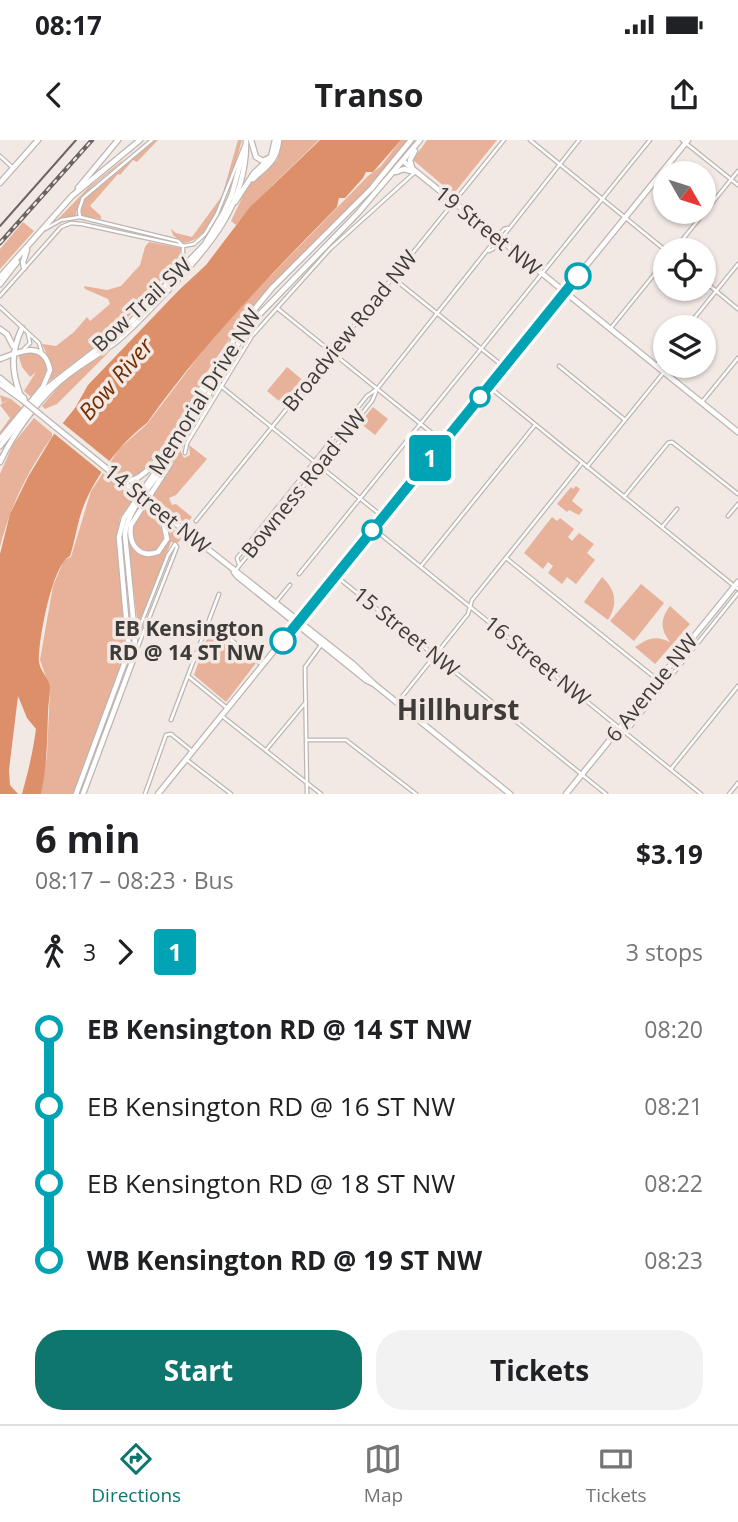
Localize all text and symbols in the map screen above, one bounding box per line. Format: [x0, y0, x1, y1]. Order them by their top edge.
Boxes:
text: 08:17 [35, 7, 102, 43]
text: Transo [314, 73, 424, 116]
icon: back [35, 76, 73, 114]
icon: share [665, 76, 703, 114]
north arrow [653, 161, 716, 224]
map controls [653, 161, 716, 378]
street label: 19 Street NW [430, 179, 548, 282]
button: locate [653, 238, 716, 301]
street label: Broadview Road NW [276, 244, 423, 417]
street label: Bow Trail SW [85, 250, 198, 358]
unlabelled marker [565, 263, 591, 289]
street label: Memorial Drive NW [142, 302, 267, 480]
button: layers [653, 315, 716, 378]
water label: Bow River [71, 330, 160, 426]
unlabelled marker [470, 387, 490, 407]
street label: Bowness Road NW [235, 403, 372, 563]
line badge: 1 [407, 435, 453, 481]
text: 1 [423, 441, 437, 474]
street label: 14 Street NW [99, 457, 217, 560]
unlabelled marker [362, 520, 382, 540]
street label: 15 Street NW [348, 580, 466, 683]
street label: 16 Street NW [479, 609, 597, 712]
place label: EB Kensington RD @ 14 ST NW [109, 614, 265, 666]
street label: 6 Avenue NW [599, 627, 704, 747]
marker: EB Kensington RD @ 14 ST NW [270, 628, 296, 654]
district label: Hillhurst [397, 690, 519, 728]
text: 6 min [35, 812, 140, 864]
text: $3.19 [636, 836, 703, 872]
text: 08:17 – 08:23 · Bus [35, 864, 234, 896]
icon: walk [35, 933, 73, 971]
icon: forward [106, 933, 144, 971]
text: 1 [168, 935, 182, 968]
text: 3 [83, 936, 96, 968]
text: 3 stops [626, 936, 703, 968]
text: EB Kensington RD @ 14 ST NW [87, 1011, 472, 1047]
text: 08:20 [644, 1013, 703, 1045]
text: EB Kensington RD @ 16 ST NW [87, 1088, 455, 1124]
text: 08:21 [644, 1090, 703, 1122]
text: EB Kensington RD @ 18 ST NW [87, 1165, 455, 1201]
text: 08:22 [644, 1167, 703, 1199]
text: WB Kensington RD @ 19 ST NW [87, 1242, 482, 1278]
text: 08:23 [644, 1244, 703, 1276]
button: Start [35, 1330, 362, 1410]
button: Tickets [376, 1330, 703, 1410]
tab: Directions [91, 1440, 181, 1508]
tab: Map [364, 1440, 403, 1508]
tab: Tickets [586, 1440, 647, 1508]

